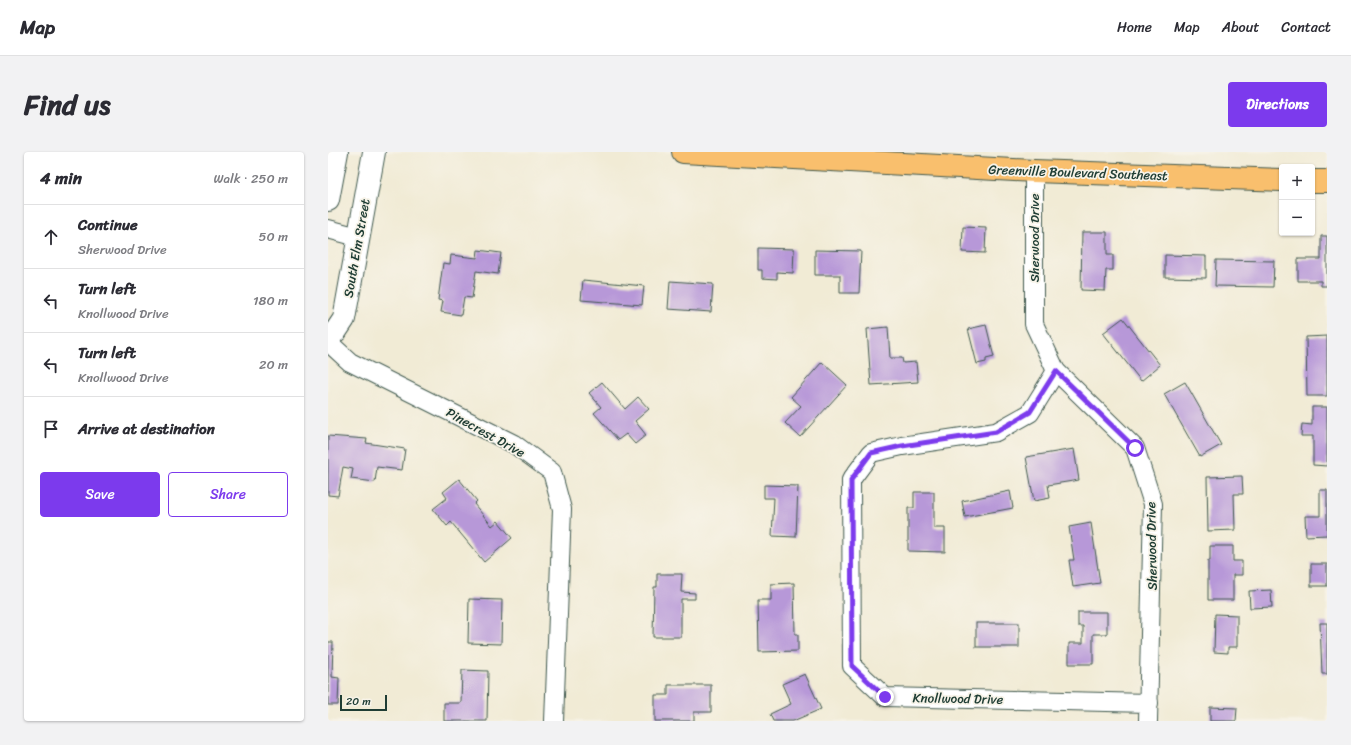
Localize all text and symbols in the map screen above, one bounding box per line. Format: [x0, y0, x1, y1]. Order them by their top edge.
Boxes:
text: Map [20, 11, 55, 44]
text: Home [1117, 15, 1152, 40]
text: Map [1174, 15, 1200, 40]
text: About [1222, 15, 1259, 40]
text: Contact [1281, 15, 1331, 40]
text: Find us [24, 80, 111, 129]
button: Directions [1228, 82, 1327, 127]
street label: Greenville Boulevard Southeast [988, 158, 1168, 187]
text: 4 min [40, 163, 82, 193]
map controls [1279, 164, 1315, 236]
button: + [1279, 164, 1315, 200]
text: Walk · 250 m [214, 167, 288, 190]
street label: Sherwood Drive [1023, 193, 1046, 282]
street label: South Elm Street [336, 196, 377, 299]
button: − [1279, 200, 1315, 236]
text: Continue [78, 212, 138, 238]
text: 50 m [258, 225, 288, 248]
icon: ahead [40, 226, 62, 248]
text: Sherwood Drive [78, 238, 167, 261]
text: Turn left [78, 276, 136, 302]
text: 180 m [253, 289, 288, 312]
icon: left [40, 290, 62, 312]
text: Knollwood Drive [78, 302, 169, 325]
text: Turn left [78, 340, 136, 366]
text: 20 m [259, 353, 288, 376]
icon: left [40, 354, 62, 376]
text: Knollwood Drive [78, 366, 169, 389]
street label: Pinecrest Drive [442, 401, 530, 464]
text: Arrive at destination [78, 416, 215, 442]
icon: arrive [40, 418, 62, 440]
route start [1126, 439, 1144, 457]
button: Save [40, 472, 160, 517]
button: Share [168, 472, 288, 517]
street label: Sherwood Drive [1139, 501, 1164, 591]
street label: Knollwood Drive [912, 686, 1004, 711]
route end [876, 688, 894, 706]
text: 20 m [346, 692, 371, 711]
scale bar [340, 693, 387, 712]

